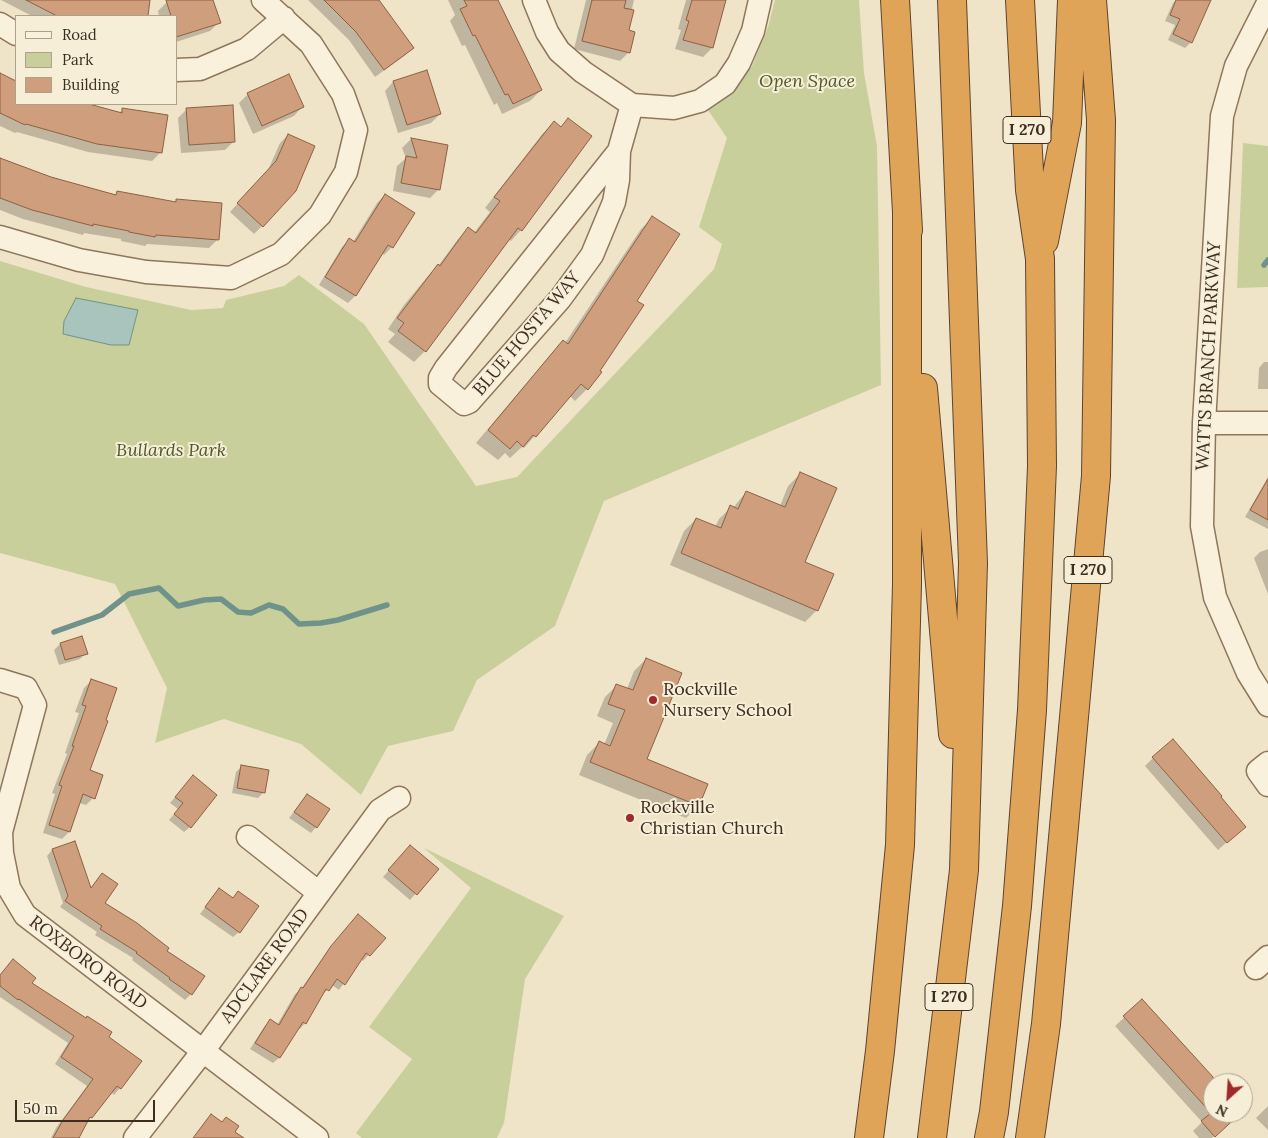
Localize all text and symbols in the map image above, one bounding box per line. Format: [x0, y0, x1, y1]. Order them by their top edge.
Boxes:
legend [15, 15, 178, 105]
text: Road [62, 25, 97, 44]
text: Park [62, 50, 93, 69]
park label: Open Space [759, 71, 855, 93]
text: Building [62, 75, 119, 94]
road number: I 270 [1003, 116, 1051, 144]
street label: WATTS BRANCH PARKWAY [1192, 241, 1226, 471]
street label: BLUE HOSTA WAY [469, 268, 585, 400]
park label: Bullards Park [116, 440, 226, 462]
road number: I 270 [1064, 556, 1112, 584]
place label: Rockville Nursery School [663, 679, 792, 722]
marker: Rockville Nursery School [647, 694, 659, 706]
place label: Rockville Christian Church [640, 797, 784, 840]
marker: Rockville Christian Church [624, 812, 636, 824]
street label: ADCLARE ROAD [216, 904, 314, 1028]
street label: ROXBORO ROAD [25, 911, 151, 1015]
road number: I 270 [925, 984, 973, 1010]
north arrow [1203, 1073, 1253, 1123]
scale bar [18, 1090, 158, 1122]
text: 50 m [23, 1099, 58, 1118]
text: N [1213, 1100, 1231, 1121]

